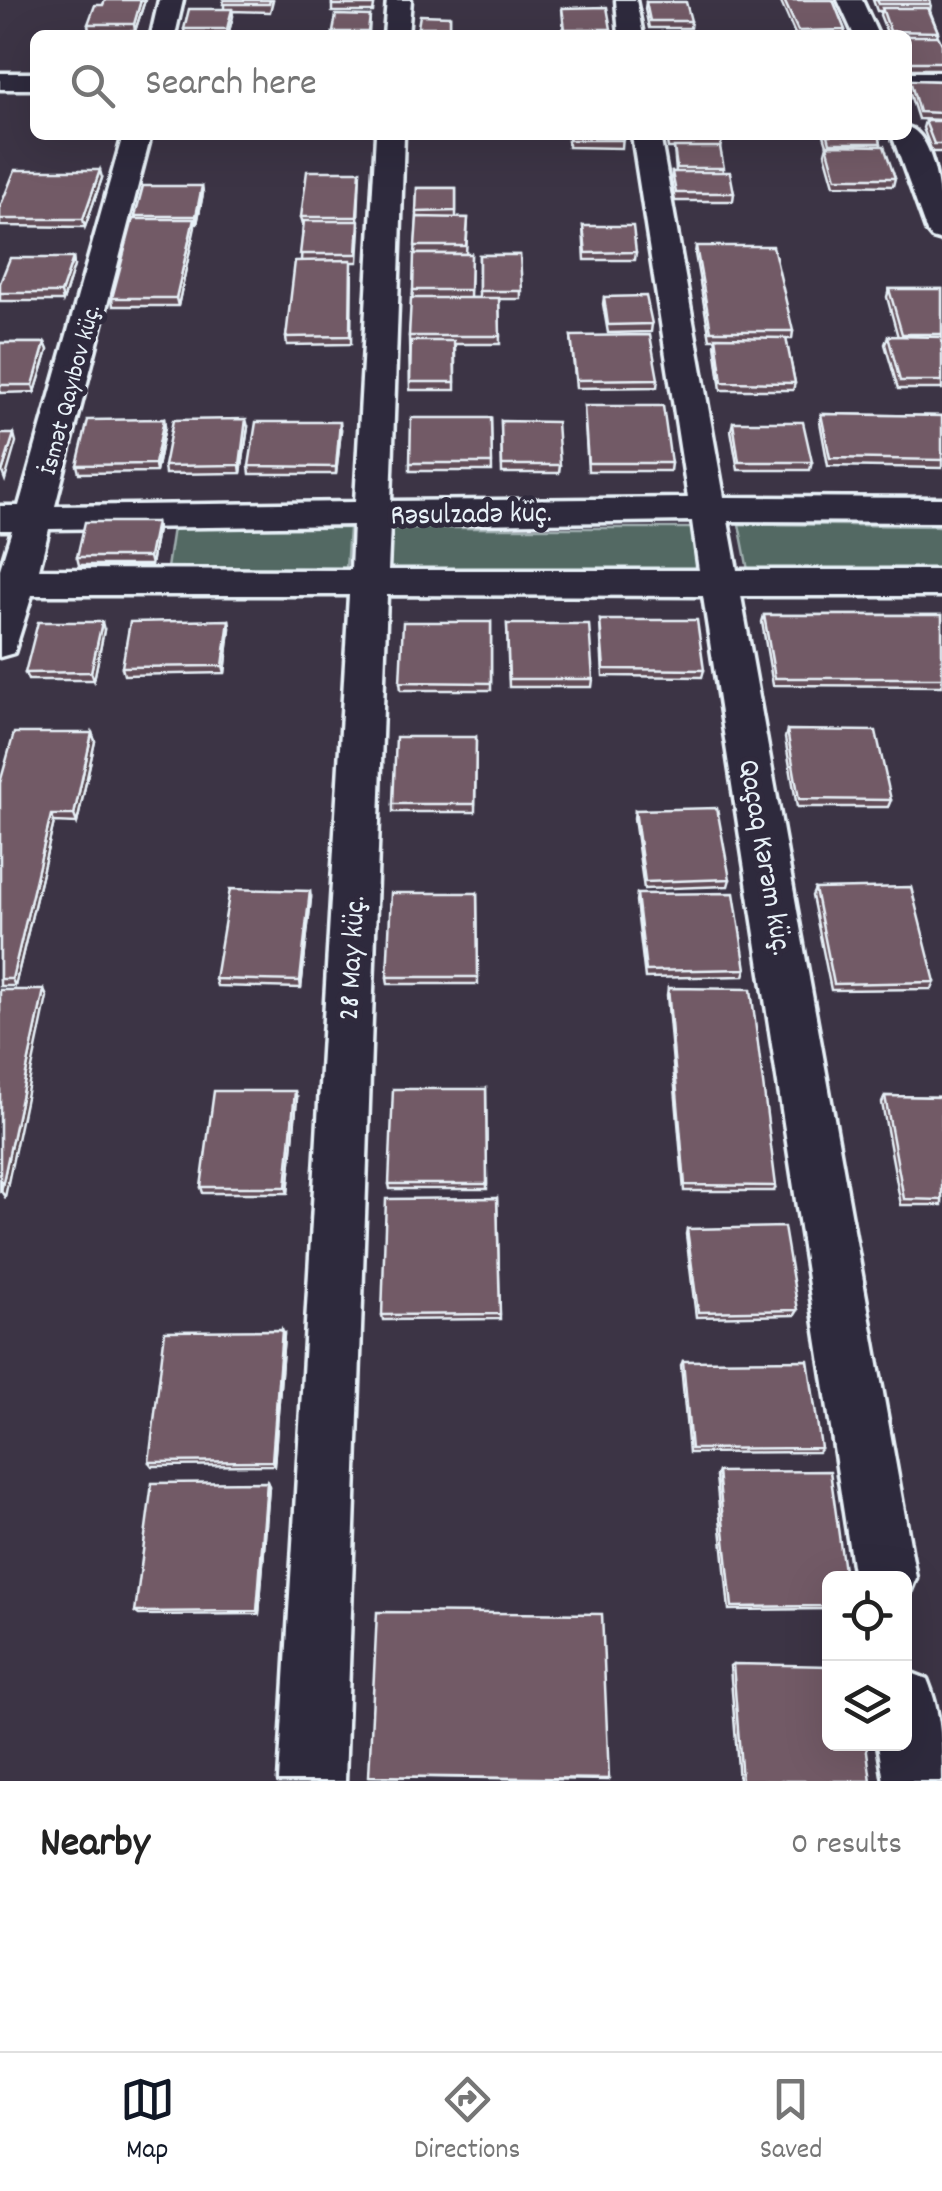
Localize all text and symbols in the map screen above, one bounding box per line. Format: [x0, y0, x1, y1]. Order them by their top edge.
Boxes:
search box [30, 30, 912, 140]
icon: search [65, 58, 120, 113]
text: Search here [145, 58, 317, 113]
street label: İsmət Qayıbov küç. [32, 301, 112, 479]
street label: Rəsulzadə küç. [390, 494, 552, 539]
street label: Qaçaq Kərəm küç. [724, 756, 801, 959]
street label: 28 May küç. [330, 895, 379, 1022]
map controls [822, 1571, 912, 1751]
button: locate [822, 1571, 912, 1661]
button: layers [822, 1661, 912, 1751]
text: Nearby [40, 1816, 150, 1876]
text: 0 results [791, 1823, 902, 1869]
tab: Map [120, 2072, 175, 2172]
tab: Directions [414, 2072, 520, 2172]
tab: Saved [760, 2072, 822, 2172]

